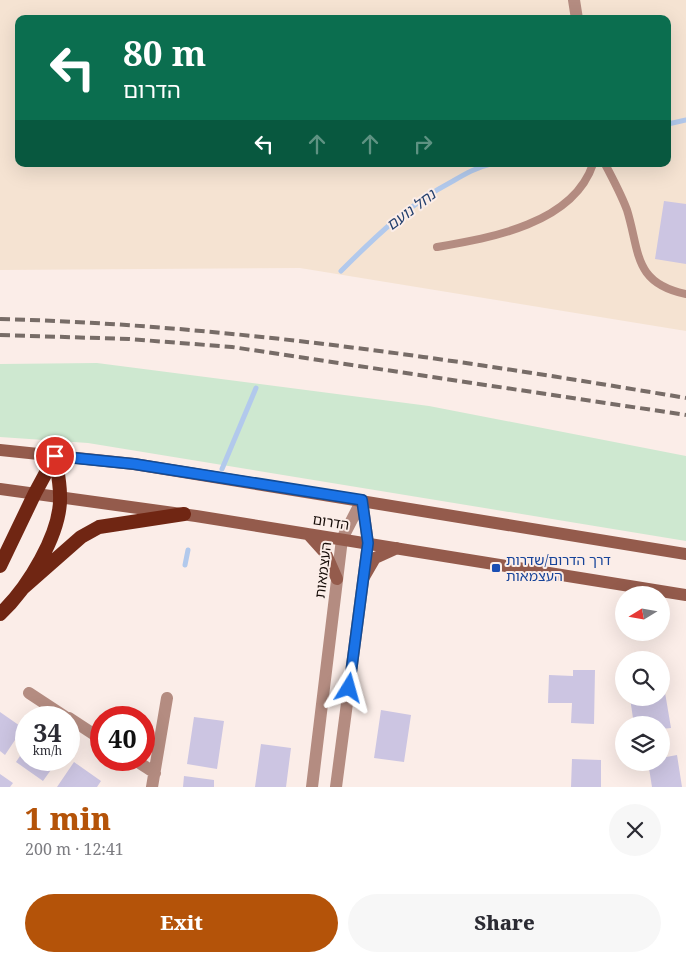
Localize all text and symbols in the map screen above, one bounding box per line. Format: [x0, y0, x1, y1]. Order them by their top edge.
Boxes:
text: 80 m [123, 29, 206, 76]
icon: left [40, 35, 105, 100]
text: הדרום [123, 74, 181, 104]
icon: left [250, 130, 278, 158]
icon: ahead [303, 130, 331, 158]
icon: ahead [356, 130, 384, 158]
icon: right [409, 130, 437, 158]
water label: נחל נועם [382, 183, 440, 234]
pin [34, 435, 76, 477]
icon: arrive [41, 442, 69, 470]
street label: הדרום [311, 509, 351, 534]
street label: העצמאות [310, 541, 335, 599]
place label: דרך הדרום/שדרות העצמאות [506, 550, 611, 585]
marker: דרך הדרום/שדרות העצמאות [490, 562, 502, 574]
north arrow [615, 586, 670, 641]
map controls [615, 586, 670, 771]
button: search [615, 651, 670, 706]
position arrow [322, 661, 374, 713]
speed limit sign: 40 [90, 706, 155, 771]
text: 34 [33, 715, 62, 749]
button: layers [615, 716, 670, 771]
text: km/h [33, 742, 62, 759]
text: 1 min [25, 798, 111, 839]
button: close [609, 804, 661, 856]
text: 200 m · 12:41 [25, 838, 124, 860]
button: Exit [25, 894, 338, 952]
button: Share [348, 894, 661, 952]

